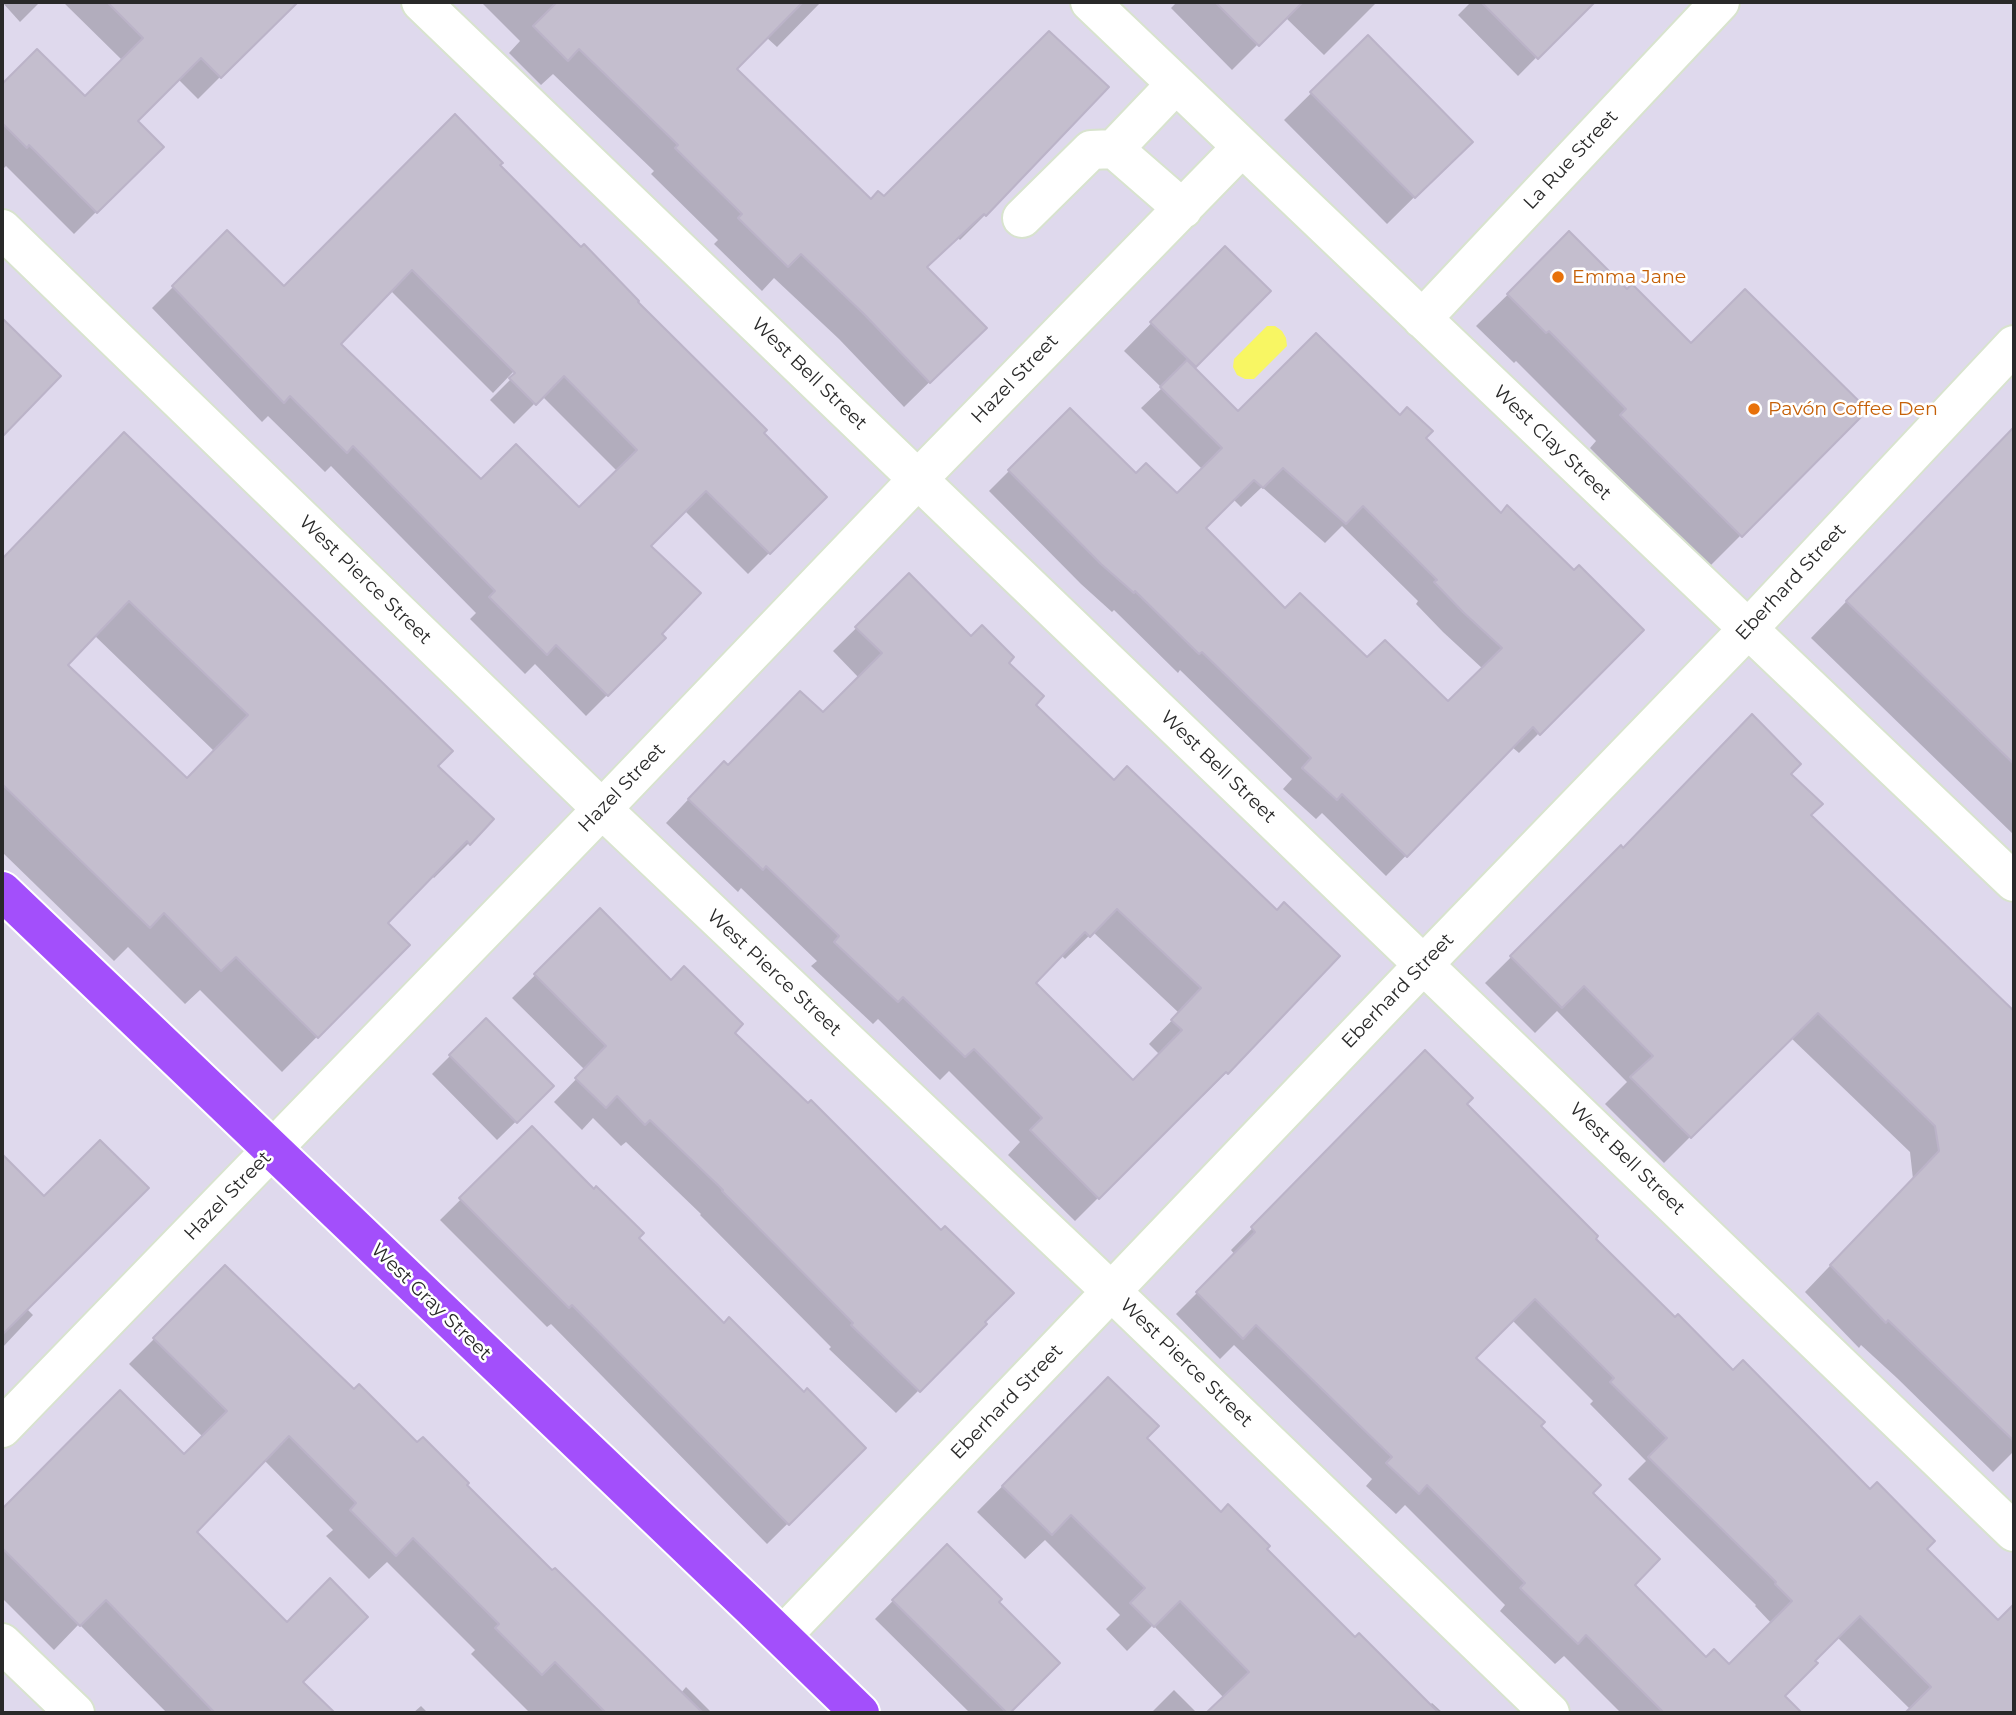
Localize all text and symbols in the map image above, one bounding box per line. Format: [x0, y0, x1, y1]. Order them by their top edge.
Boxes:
street label: La Rue Street [1519, 105, 1623, 215]
place label: Emma Jane [1572, 266, 1686, 288]
marker: Emma Jane [1550, 269, 1566, 285]
street label: West Bell Street [746, 313, 872, 435]
street label: Hazel Street [967, 330, 1063, 428]
street label: West Clay Street [1488, 381, 1616, 505]
place label: Pavón Coffee Den [1768, 398, 1938, 420]
marker: Pavón Coffee Den [1746, 401, 1762, 417]
street label: West Pierce Street [294, 511, 436, 649]
street label: Eberhard Street [1731, 519, 1851, 645]
street label: West Bell Street [1155, 706, 1281, 828]
street label: Hazel Street [574, 739, 670, 837]
street label: West Pierce Street [702, 905, 846, 1041]
street label: Eberhard Street [1337, 929, 1459, 1053]
street label: West Bell Street [1564, 1098, 1690, 1220]
street label: Hazel Street [180, 1147, 276, 1245]
street label: West Gray Street [366, 1239, 496, 1365]
street label: West Pierce Street [1115, 1294, 1257, 1432]
street label: Eberhard Street [946, 1340, 1068, 1464]

